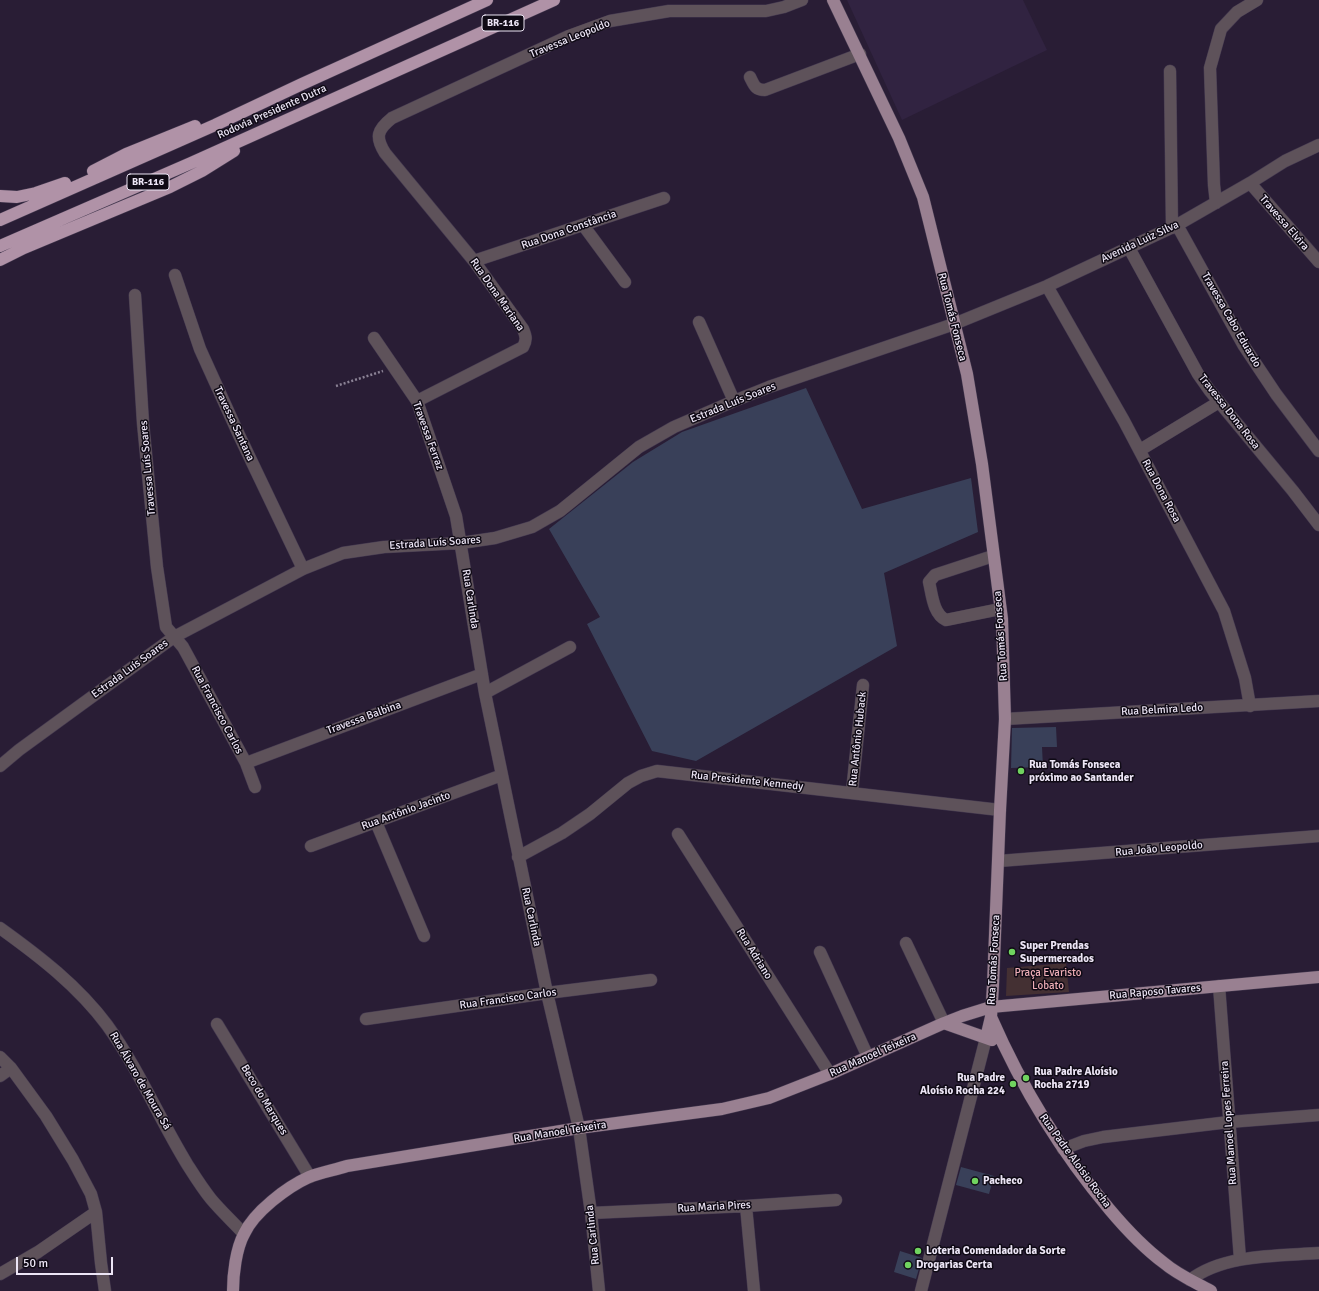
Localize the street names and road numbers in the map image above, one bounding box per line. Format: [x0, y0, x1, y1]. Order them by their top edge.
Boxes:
road number: BR-116 [482, 15, 524, 31]
street label: Travessa Leopoldo [528, 17, 612, 61]
street label: Rodovia Presidente Dutra [215, 82, 329, 142]
road number: BR-116 [127, 174, 169, 190]
street label: Travessa Elvira [1256, 193, 1312, 253]
street label: Rua Dona Constância [520, 208, 618, 252]
street label: Avenida Luiz Silva [1099, 218, 1181, 266]
street label: Rua Dona Mariana [467, 256, 527, 334]
street label: Travessa Cabo Eduardo [1198, 270, 1264, 370]
street label: Rua Tomás Fonseca [935, 272, 969, 362]
street label: Travessa Dona Rosa [1196, 372, 1262, 452]
street label: Estrada Luís Soares [688, 380, 778, 426]
street label: Travessa Santana [211, 385, 257, 463]
street label: Travessa Ferraz [410, 400, 446, 472]
street label: Travessa Luís Soares [137, 420, 159, 516]
street label: Rua Dona Rosa [1139, 457, 1183, 525]
street label: Estrada Luís Soares [389, 533, 481, 553]
street label: Rua Carlinda [459, 568, 481, 630]
street label: Rua Tomás Fonseca [991, 590, 1011, 682]
street label: Estrada Luís Soares [89, 637, 171, 701]
street label: Rua Francisco Carlos [188, 664, 246, 756]
street label: Rua Antônio Huback [846, 691, 870, 787]
street label: Travessa Balbina [325, 698, 403, 738]
street label: Rua Belmira Ledo [1121, 701, 1203, 719]
street label: Rua Presidente Kennedy [690, 769, 804, 793]
street label: Rua Antônio Jacinto [360, 789, 452, 833]
street label: Rua João Leopoldo [1115, 839, 1203, 859]
street label: Rua Carlinda [518, 886, 544, 948]
street label: Rua Tomás Fonseca [985, 915, 1003, 1005]
street label: Rua Adriano [733, 926, 775, 982]
street label: Rua Raposo Tavares [1109, 981, 1201, 1003]
street label: Rua Francisco Carlos [459, 986, 557, 1012]
street label: Rua Álvaro de Moura Sá [107, 1030, 173, 1132]
street label: Rua Manoel Teixeira [828, 1030, 918, 1080]
street label: Rua Manoel Lopes Ferreira [1218, 1061, 1240, 1185]
street label: Beco do Marques [238, 1062, 290, 1138]
street label: Rua Padre Aloísio Rocha [1037, 1111, 1113, 1211]
street label: Rua Manoel Teixeira [513, 1118, 607, 1146]
street label: Rua Maria Pires [677, 1198, 751, 1216]
street label: Rua Carlinda [583, 1204, 603, 1266]

